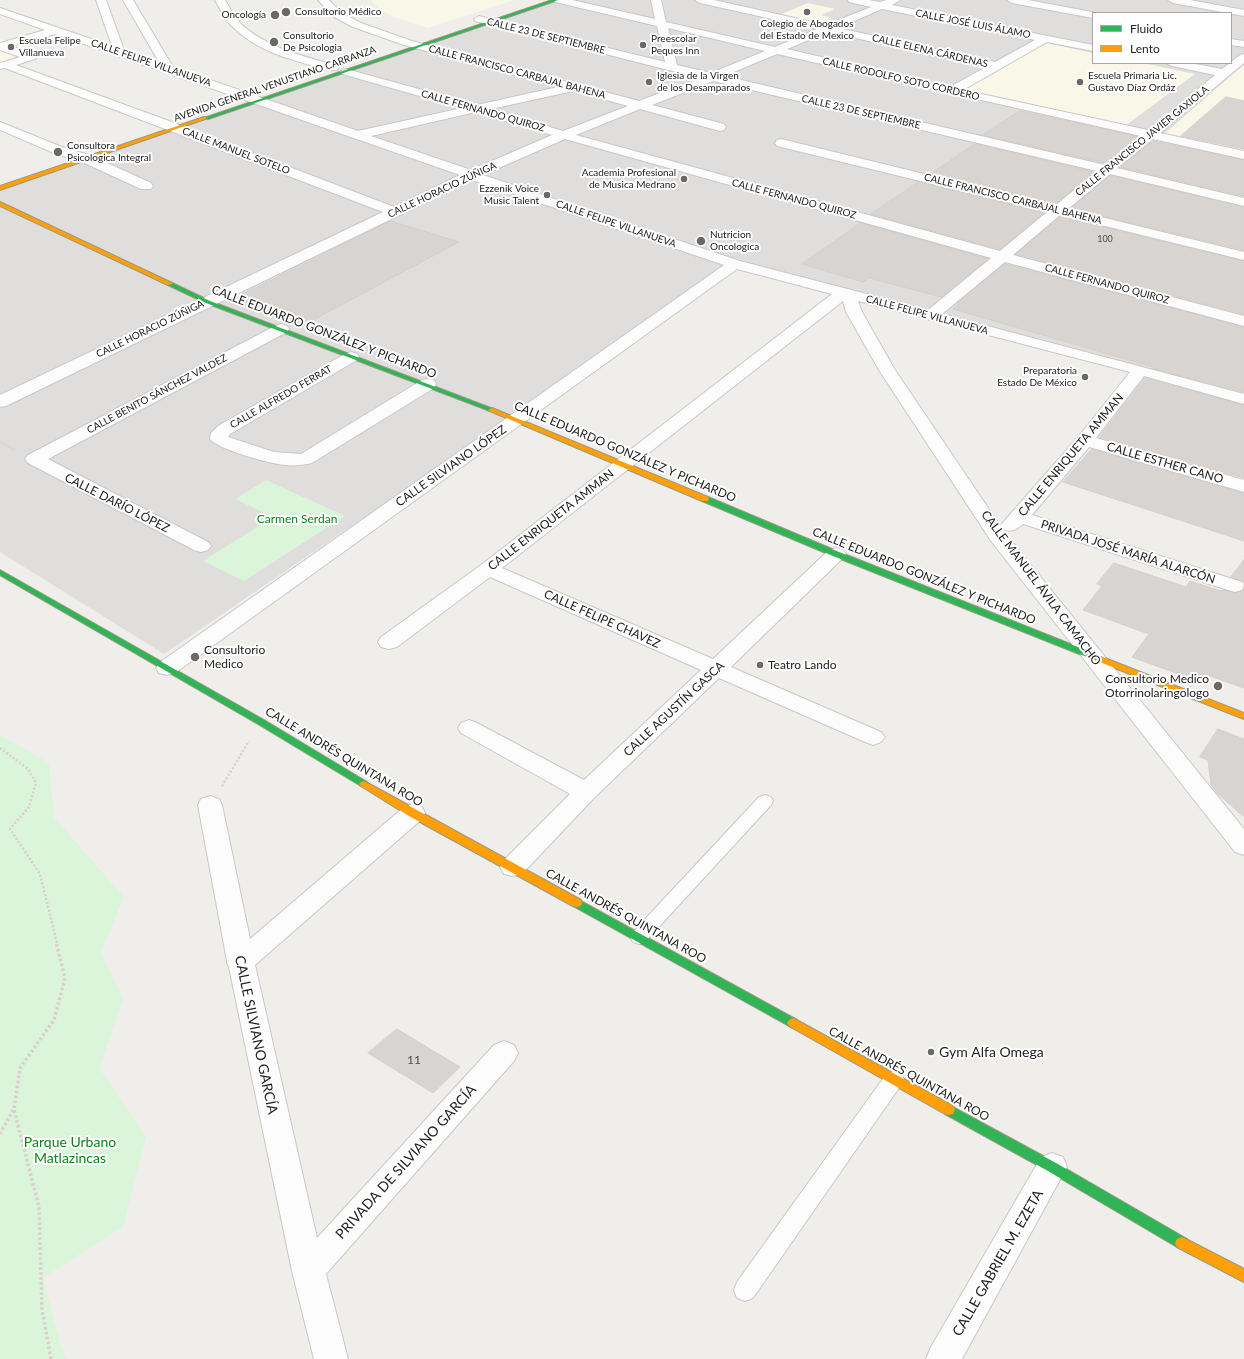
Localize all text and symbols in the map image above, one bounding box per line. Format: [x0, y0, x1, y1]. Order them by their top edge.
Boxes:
marker: Consultorio Médico [280, 6, 292, 18]
place label: Consultorio Médico [295, 6, 381, 18]
marker: Colegio de Abogados del Estado de Mexico [802, 7, 812, 17]
street label: CALLE JOSÉ LUIS ÁLAMO [914, 7, 1032, 41]
place label: Oncología [222, 9, 266, 21]
marker: Oncología [269, 9, 281, 21]
legend [1092, 12, 1232, 64]
street label: CALLE 23 DE SEPTIEMBRE [486, 15, 606, 57]
place label: Colegio de Abogados del Estado de Mexico [760, 18, 854, 42]
text: Fluido [1130, 21, 1163, 36]
place label: Consultorio De Psicologia [283, 30, 342, 54]
street label: CALLE ELENA CÁRDENAS [871, 32, 989, 70]
place label: Preescolar Peques Inn [651, 33, 699, 56]
place label: Escuela Felipe Villanueva [19, 35, 81, 58]
marker: Consultorio De Psicologia [268, 36, 280, 48]
street label: CALLE FELIPE VILLANUEVA [89, 37, 213, 89]
marker: Preescolar Peques Inn [638, 40, 648, 50]
text: Lento [1130, 41, 1160, 56]
marker: Escuela Felipe Villanueva [6, 42, 16, 52]
street label: CALLE FRANCISCO CARBAJAL BAHENA [427, 43, 607, 101]
street label: AVENIDA GENERAL VENUSTIANO CARRANZA [172, 44, 378, 124]
street label: CALLE RODOLFO SOTO CORDERO [821, 55, 981, 103]
place label: Iglesia de la Virgen de los Desamparados [657, 70, 750, 94]
place label: Escuela Primaria Lic. Gustavo Díaz Ordáz [1088, 70, 1177, 94]
marker: Iglesia de la Virgen de los Desamparados [644, 77, 654, 87]
marker: Escuela Primaria Lic. Gustavo Díaz Ordáz [1075, 77, 1085, 87]
street label: CALLE FRANCISCO JAVIER GAXIOLA [1073, 83, 1211, 199]
street label: CALLE FERNANDO QUIROZ [420, 88, 546, 134]
street label: CALLE 23 DE SEPTIEMBRE [800, 92, 922, 132]
street label: CALLE MANUEL SOTELO [181, 125, 291, 177]
place label: Consultora Psicologica Integral [67, 140, 151, 164]
marker: Consultora Psicologica Integral [52, 146, 64, 158]
street label: CALLE HORACIO ZÚÑIGA [386, 160, 498, 220]
place label: Academia Profesional de Musica Medrano [582, 167, 676, 190]
street label: CALLE FRANCISCO CARBAJAL BAHENA [923, 171, 1103, 227]
marker: Academia Profesional de Musica Medrano [679, 174, 689, 184]
street label: CALLE FERNANDO QUIROZ [731, 177, 857, 221]
place label: Ezzenik Voice Music Talent [479, 183, 539, 206]
marker: Ezzenik Voice Music Talent [542, 190, 552, 200]
street label: CALLE FELIPE VILLANUEVA [554, 198, 678, 250]
place label: Nutricion Oncologica [710, 229, 759, 252]
house number: 100 [1097, 234, 1113, 244]
marker: Nutricion Oncologica [695, 235, 707, 247]
street label: CALLE FERNANDO QUIROZ [1044, 262, 1170, 306]
street label: CALLE EDUARDO GONZÁLEZ Y PICHARDO [210, 282, 438, 382]
street label: CALLE FELIPE VILLANUEVA [865, 293, 989, 337]
street label: CALLE HORACIO ZÚÑIGA [94, 298, 206, 360]
street label: CALLE BENITO SÁNCHEZ VALDEZ [85, 352, 229, 436]
street label: CALLE ALFREDO FERRAT [228, 363, 334, 431]
place label: Preparatoria Estado De México [997, 365, 1077, 388]
marker: Preparatoria Estado De México [1080, 372, 1090, 382]
street label: CALLE ENRIQUETA AMMAN [1015, 391, 1127, 519]
street label: CALLE EDUARDO GONZÁLEZ Y PICHARDO [512, 399, 738, 505]
street label: CALLE SILVIANO LÓPEZ [393, 422, 509, 510]
street label: CALLE ESTHER CANO [1105, 439, 1225, 487]
street label: CALLE ENRIQUETA AMMAN [485, 466, 617, 574]
street label: CALLE DARÍO LÓPEZ [62, 470, 172, 536]
street label: CALLE MANUEL ÁVILA CAMACHO [978, 508, 1104, 668]
park label: Carmen Serdan [257, 512, 337, 526]
street label: PRIVADA JOSÉ MARÍA ALARCÓN [1039, 517, 1217, 587]
street label: CALLE EDUARDO GONZÁLEZ Y PICHARDO [810, 524, 1038, 628]
street label: CALLE FELIPE CHAVEZ [542, 587, 662, 651]
place label: Consultorio Medico [204, 643, 265, 671]
marker: Consultorio Medico [189, 651, 201, 663]
place label: Teatro Lando [768, 658, 836, 672]
street label: CALLE AGUSTÍN GASCA [621, 659, 727, 759]
marker: Teatro Lando [755, 660, 765, 670]
place label: Consultorio Medico Otorrinolaringologo [1105, 672, 1209, 700]
marker: Consultorio Medico Otorrinolaringologo [1212, 680, 1224, 692]
street label: CALLE ANDRÉS QUINTANA ROO [263, 704, 425, 810]
street label: CALLE ANDRÉS QUINTANA ROO [543, 866, 709, 966]
street label: CALLE SILVIANO GARCÍA [231, 954, 281, 1116]
street label: CALLE ANDRÉS QUINTANA ROO [826, 1024, 992, 1124]
place label: Gym Alfa Omega [939, 1044, 1044, 1060]
marker: Gym Alfa Omega [926, 1047, 936, 1057]
house number: 11 [407, 1053, 421, 1067]
street label: PRIVADA DE SILVIANO GARCÍA [332, 1081, 480, 1243]
park label: Parque Urbano Matlazincas [24, 1134, 116, 1166]
street label: CALLE GABRIEL M. EZETA [949, 1187, 1047, 1339]

